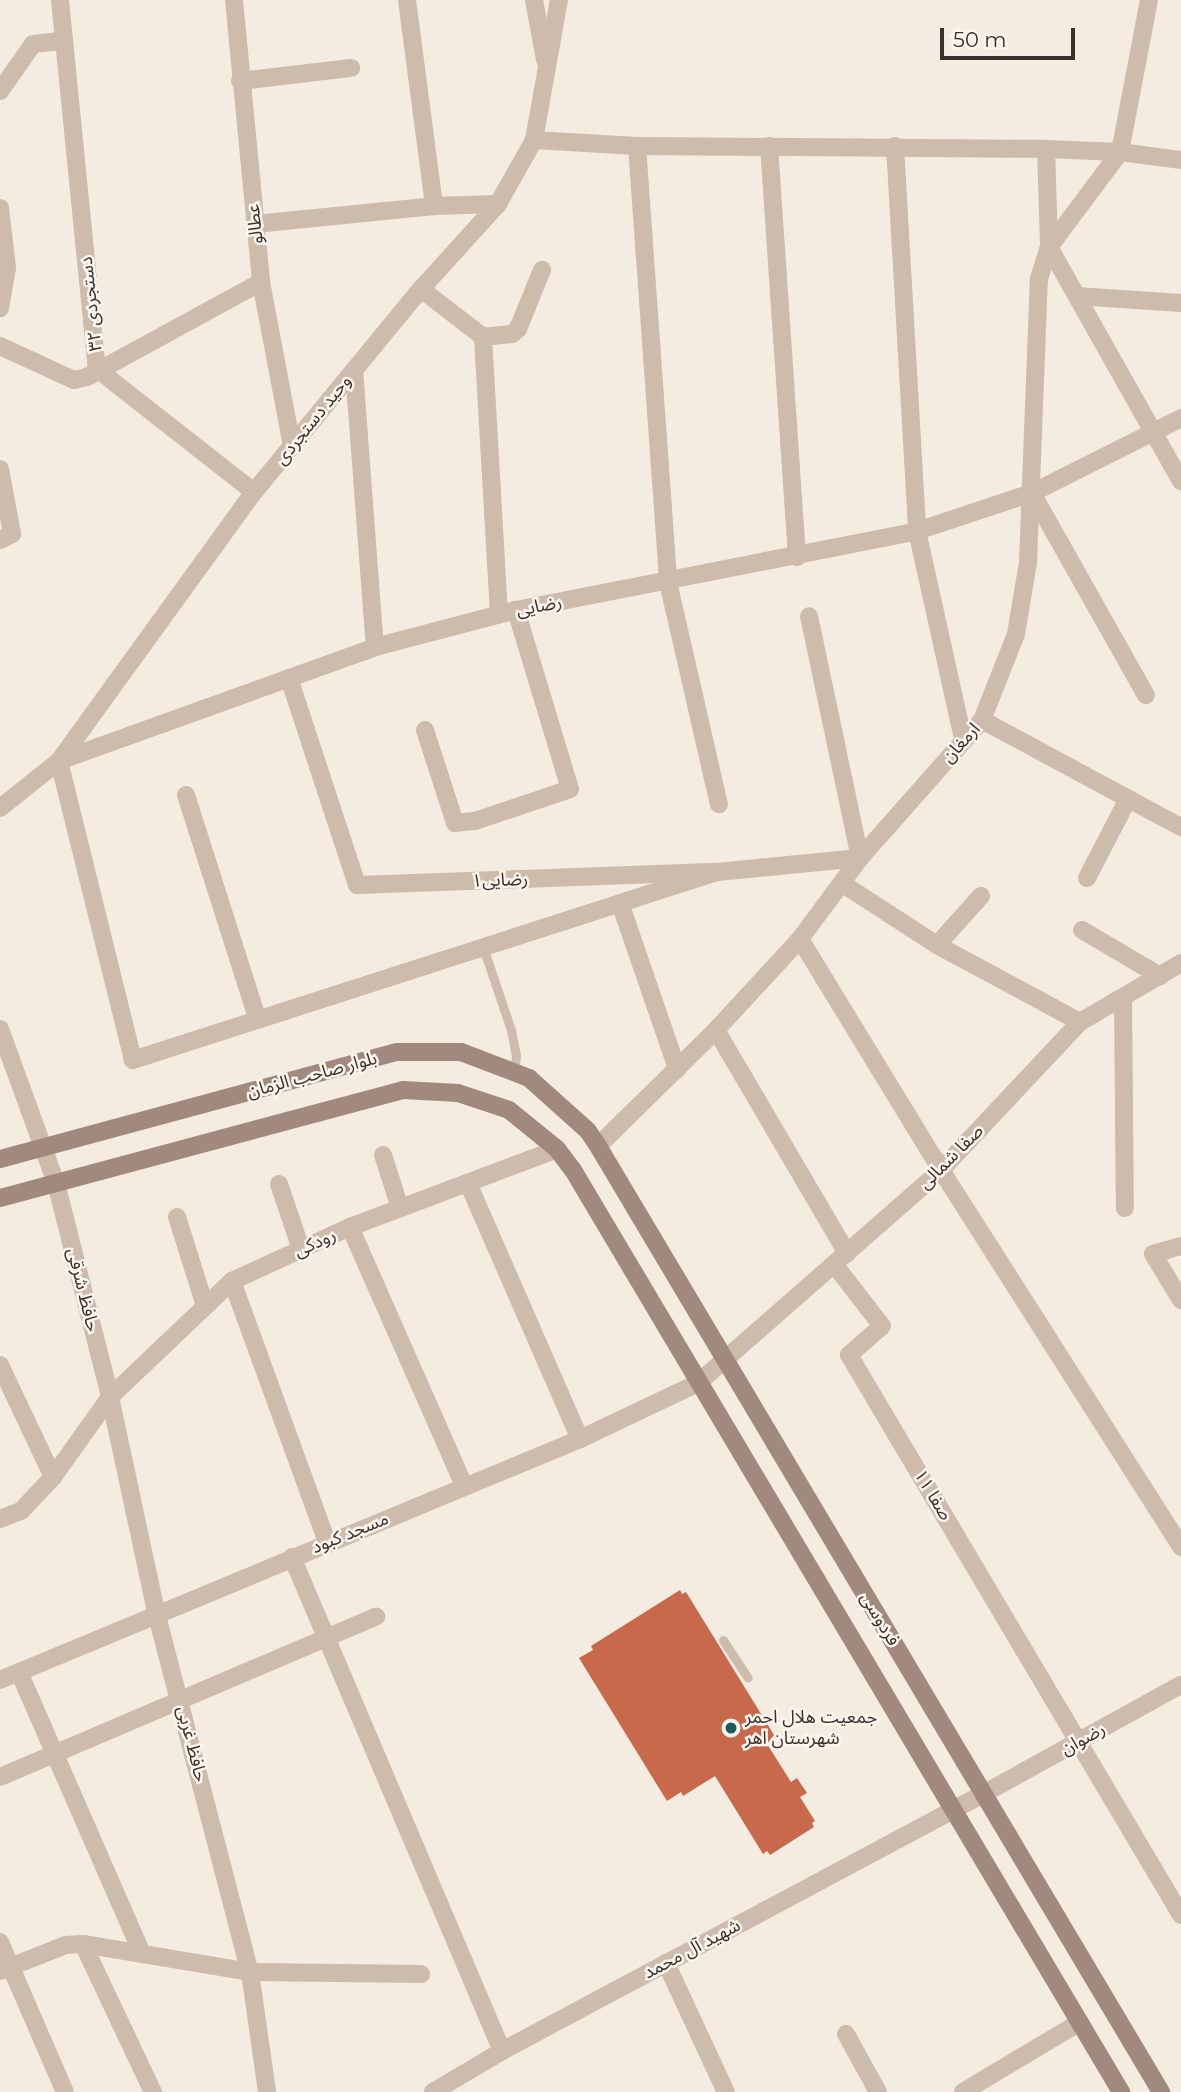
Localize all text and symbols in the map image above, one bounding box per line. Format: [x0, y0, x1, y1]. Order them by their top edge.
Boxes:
scale bar [943, 14, 1078, 58]
text: 50 m [953, 27, 1007, 52]
street label: عطالو [242, 203, 268, 245]
street label: دستجردی ۳۲ [75, 256, 107, 352]
street label: وحید دستجردی [270, 371, 356, 469]
street label: رضایی [514, 591, 564, 621]
street label: ارمغان [937, 718, 985, 768]
street label: رضایی۱ [471, 868, 529, 892]
street label: بلوار صاحب الزمان [245, 1047, 379, 1103]
street label: صفا شمالی [914, 1120, 988, 1194]
street label: رودکی [291, 1224, 339, 1262]
street label: حافظ شرقی [62, 1246, 104, 1334]
street label: صفا ۱۱ [909, 1466, 957, 1524]
street label: مسجد کبود [308, 1508, 392, 1558]
street label: فردوسی [856, 1588, 904, 1650]
street label: حافظ غربی [172, 1704, 212, 1784]
place label: جمعیت هلال احمر شهرستان اهر [745, 1707, 877, 1750]
street label: رضوان [1057, 1718, 1109, 1760]
marker: جمعیت هلال احمر شهرستان اهر [723, 1720, 739, 1736]
street label: شهید آل محمد [640, 1914, 744, 1984]

